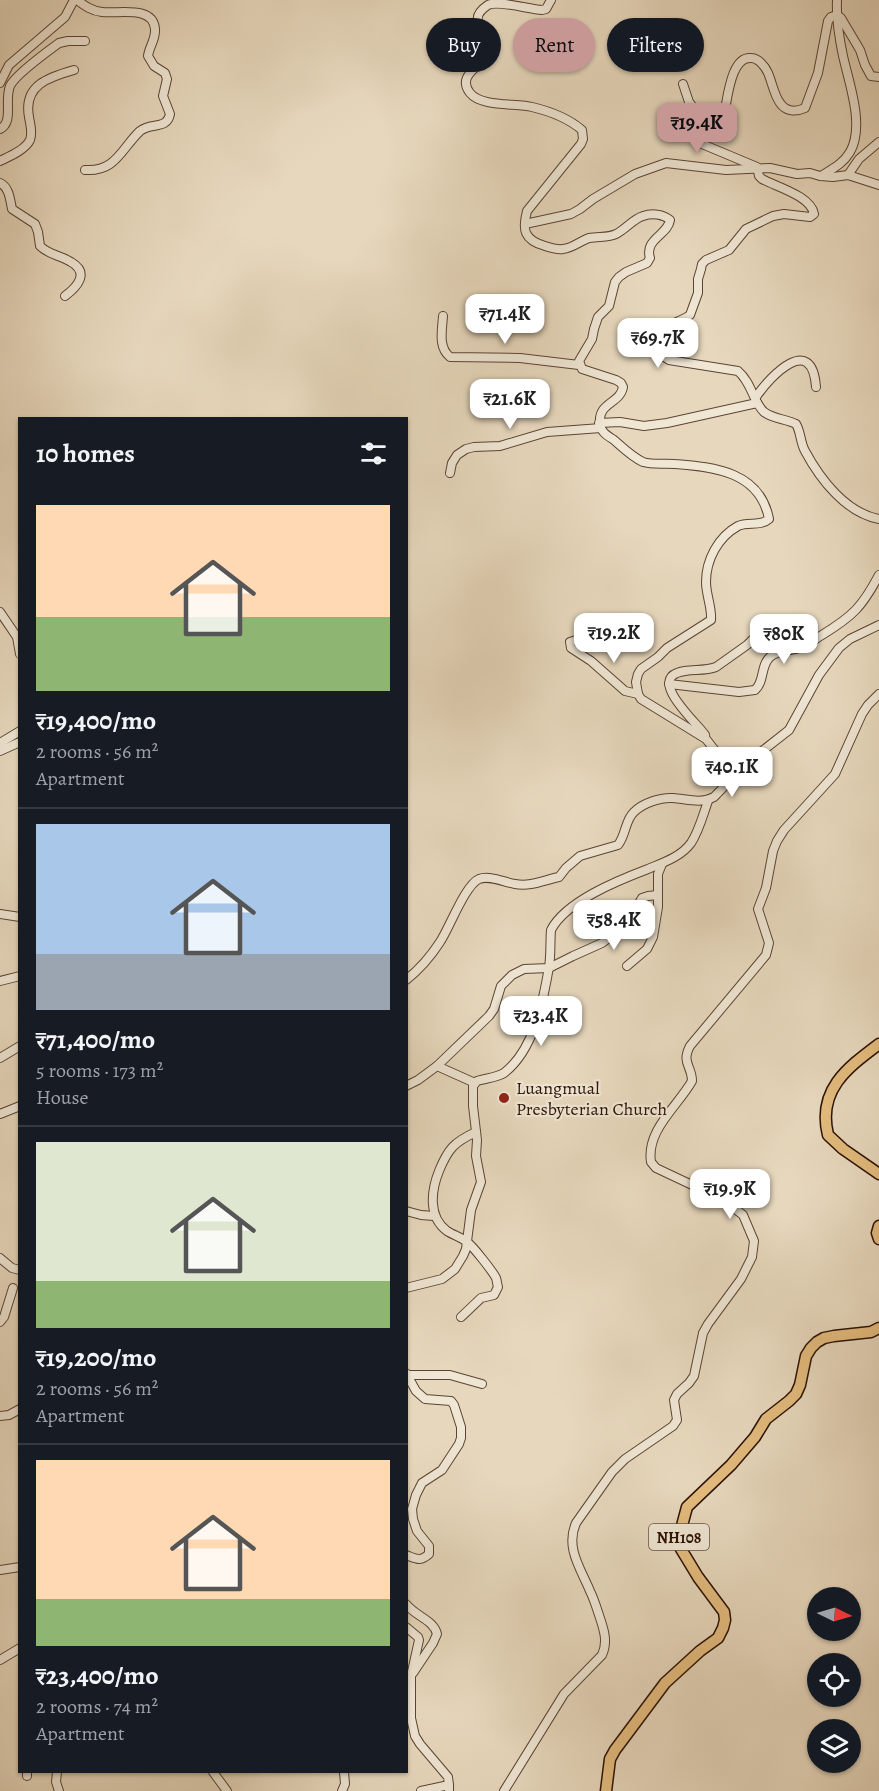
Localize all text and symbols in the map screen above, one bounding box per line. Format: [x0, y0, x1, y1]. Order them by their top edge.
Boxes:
chip: Buy [426, 18, 501, 72]
chip: Rent [513, 18, 595, 72]
chip: Filters [607, 18, 704, 72]
pin: ₹19.4K [648, 103, 746, 154]
text: ₹19.4K [671, 109, 723, 136]
pin: ₹71.4K [456, 294, 554, 345]
text: ₹71.4K [479, 300, 531, 327]
pin: ₹69.7K [609, 318, 707, 369]
text: ₹69.7K [631, 324, 685, 351]
pin: ₹21.6K [461, 379, 559, 430]
text: ₹21.6K [484, 385, 536, 412]
text: 10 homes [36, 436, 135, 471]
icon: filters [357, 437, 390, 470]
icon: home [159, 544, 267, 652]
pin: ₹19.2K [565, 613, 663, 664]
pin: ₹80K [748, 614, 820, 665]
text: ₹19.2K [588, 619, 640, 646]
text: ₹80K [764, 620, 804, 647]
text: ₹19,400/mo [36, 703, 156, 738]
text: 2 rooms · 56 m² [36, 738, 158, 765]
pin: ₹40.1K [683, 747, 781, 798]
text: ₹40.1K [706, 753, 758, 780]
text: Apartment [36, 765, 125, 792]
icon: home [159, 863, 267, 971]
pin: ₹58.4K [565, 900, 663, 951]
text: ₹58.4K [587, 906, 641, 933]
pin: ₹23.4K [492, 996, 590, 1047]
text: ₹23.4K [514, 1002, 568, 1029]
text: ₹71,400/mo [36, 1022, 155, 1057]
text: 5 rooms · 173 m² [36, 1057, 163, 1084]
place label: Luangmual Presbyterian Church [516, 1076, 667, 1121]
text: House [36, 1084, 88, 1111]
marker: Luangmual Presbyterian Church [497, 1091, 511, 1105]
pin: ₹19.9K [681, 1169, 779, 1220]
text: ₹19.9K [704, 1175, 756, 1202]
icon: home [159, 1181, 267, 1289]
text: ₹19,200/mo [36, 1340, 157, 1375]
text: 2 rooms · 56 m² [36, 1375, 158, 1402]
text: Apartment [36, 1402, 125, 1429]
icon: home [159, 1499, 267, 1607]
road number: NH108 [649, 1524, 709, 1550]
north arrow [807, 1587, 861, 1641]
map controls [807, 1587, 861, 1773]
button: locate [807, 1653, 861, 1707]
text: ₹23,400/mo [36, 1658, 159, 1693]
text: 2 rooms · 74 m² [36, 1693, 158, 1720]
button: layers [807, 1719, 861, 1773]
text: Apartment [36, 1720, 125, 1747]

